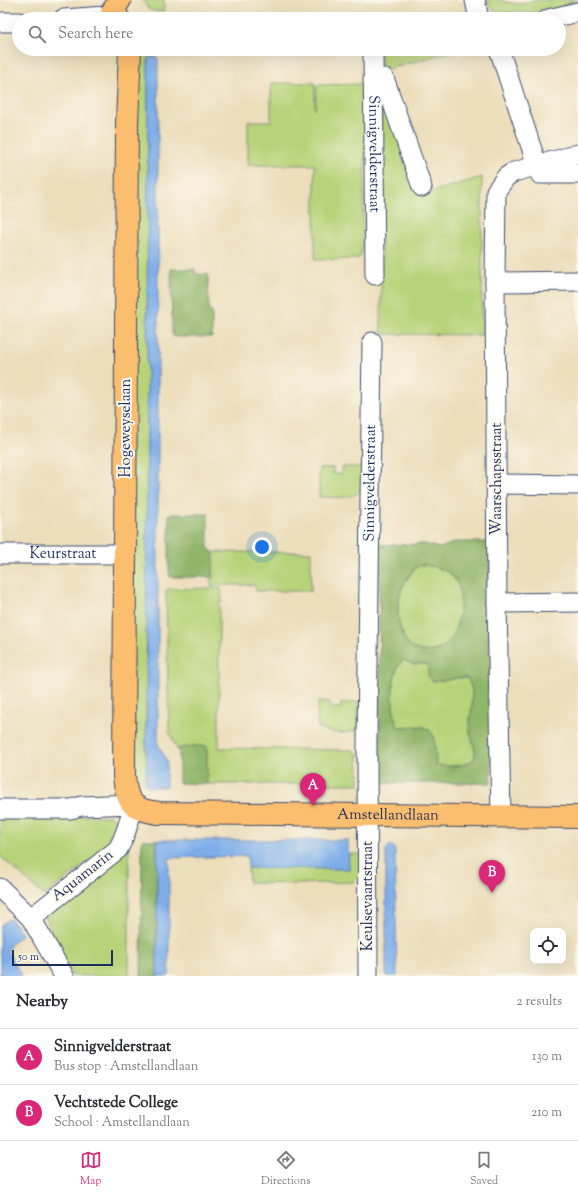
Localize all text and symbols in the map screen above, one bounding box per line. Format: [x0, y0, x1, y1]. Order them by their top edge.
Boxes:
search box [12, 12, 566, 56]
icon: search [26, 23, 48, 45]
text: Search here [58, 24, 133, 45]
street label: Sinnigvelderstraat [363, 95, 385, 213]
street label: Hogeweyselaan [116, 378, 137, 477]
street label: Waarschapsstraat [487, 423, 508, 535]
street label: Sinnigvelderstraat [359, 424, 381, 542]
your location [252, 537, 272, 557]
street label: Keurstraat [30, 544, 97, 565]
pin: A [300, 773, 326, 806]
street label: Amstellandlaan [337, 804, 439, 826]
street label: Keulsevaartstraat [358, 841, 379, 951]
street label: Aquamarin [48, 845, 118, 907]
pin: B [479, 860, 505, 893]
map controls [530, 928, 566, 964]
button: locate [530, 928, 566, 964]
scale bar [12, 948, 113, 967]
text: 50 m [18, 949, 39, 965]
text: Nearby [16, 990, 68, 1014]
text: 2 results [517, 993, 562, 1011]
text: Sinnigvelderstraat [54, 1037, 171, 1058]
text: A [24, 1048, 34, 1066]
text: 130 m [532, 1048, 562, 1066]
text: Bus stop · Amstellandlaan [54, 1058, 198, 1076]
text: Vechtstede College [54, 1093, 178, 1114]
text: B [25, 1104, 33, 1122]
text: 210 m [531, 1104, 562, 1122]
text: School · Amstellandlaan [54, 1114, 190, 1132]
tab: Map [80, 1149, 102, 1189]
tab: Directions [261, 1149, 311, 1189]
tab: Saved [470, 1149, 498, 1189]

